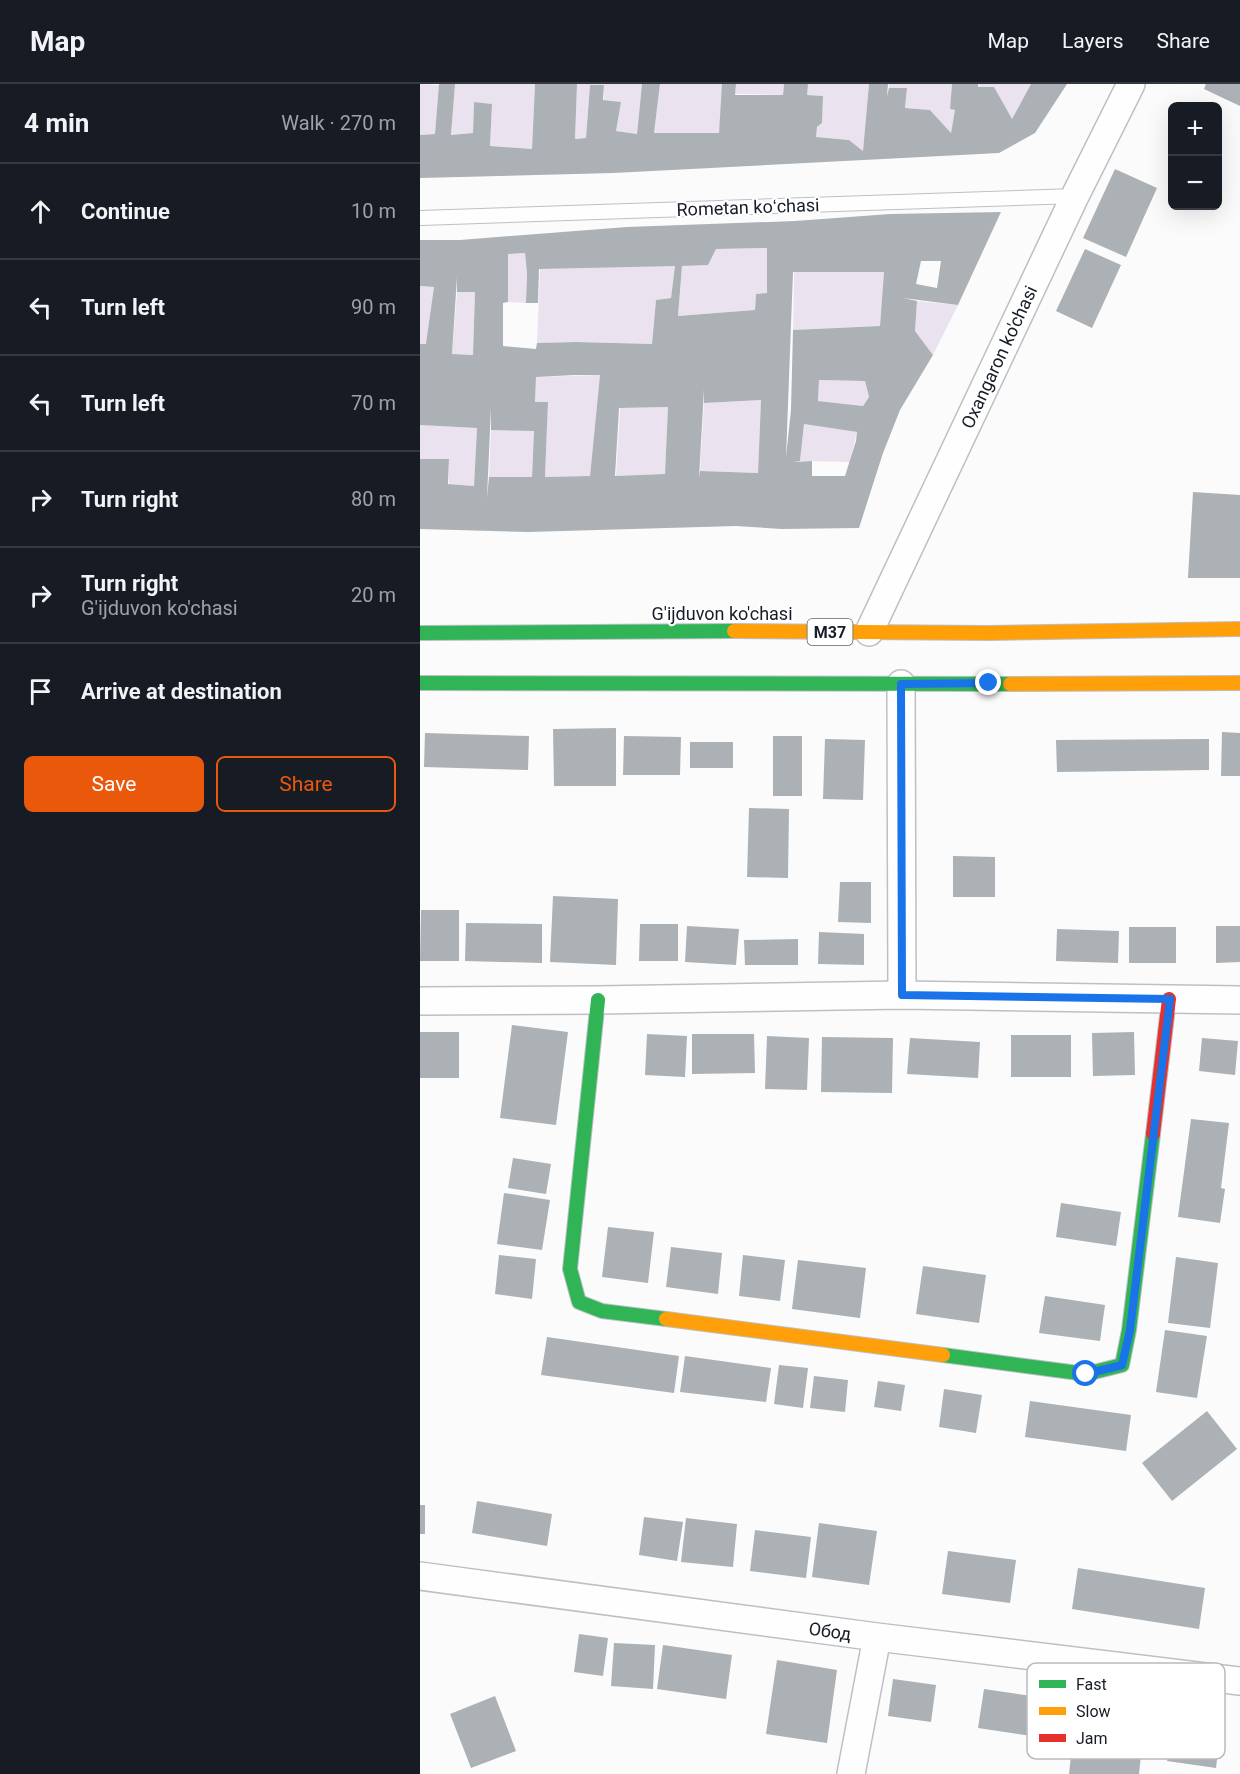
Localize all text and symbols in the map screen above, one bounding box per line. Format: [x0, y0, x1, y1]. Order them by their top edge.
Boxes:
text: Map [30, 25, 85, 58]
text: Map [987, 29, 1029, 53]
text: Layers [1062, 29, 1123, 53]
text: Share [1156, 29, 1210, 53]
map controls [1168, 102, 1222, 210]
button: + [1168, 102, 1222, 156]
text: 4 min [24, 108, 89, 138]
text: Walk · 270 m [281, 111, 396, 135]
button: − [1168, 156, 1222, 210]
street label: Rometan koʻchasi [676, 194, 820, 220]
icon: ahead [24, 195, 57, 228]
text: Continue [81, 199, 170, 224]
text: 10 m [351, 199, 396, 223]
street label: Oxangaron ko'chasi [957, 282, 1041, 432]
icon: left [24, 291, 57, 324]
text: Turn left [81, 295, 165, 320]
text: 90 m [351, 295, 396, 319]
icon: left [24, 387, 57, 420]
text: Turn left [81, 391, 165, 416]
text: 70 m [351, 391, 396, 415]
icon: right [24, 483, 57, 516]
text: Turn right [81, 487, 178, 512]
text: 80 m [351, 487, 396, 511]
text: Turn right [81, 571, 178, 596]
icon: right [24, 579, 57, 612]
text: 20 m [351, 583, 396, 607]
text: G'ijduvon ko'chasi [81, 596, 238, 620]
street label: G'ijduvon ko'chasi [651, 603, 793, 624]
road number: M37 [808, 619, 852, 645]
route end [975, 669, 1001, 695]
icon: arrive [24, 675, 57, 708]
text: Arrive at destination [81, 679, 282, 704]
button: Save [24, 756, 204, 812]
button: Share [216, 756, 396, 812]
route start [1072, 1360, 1098, 1386]
street label: Обод [807, 1618, 853, 1644]
legend [1027, 1663, 1225, 1759]
text: Fast [1076, 1675, 1107, 1694]
text: Slow [1076, 1702, 1111, 1721]
text: Jam [1076, 1729, 1108, 1748]

